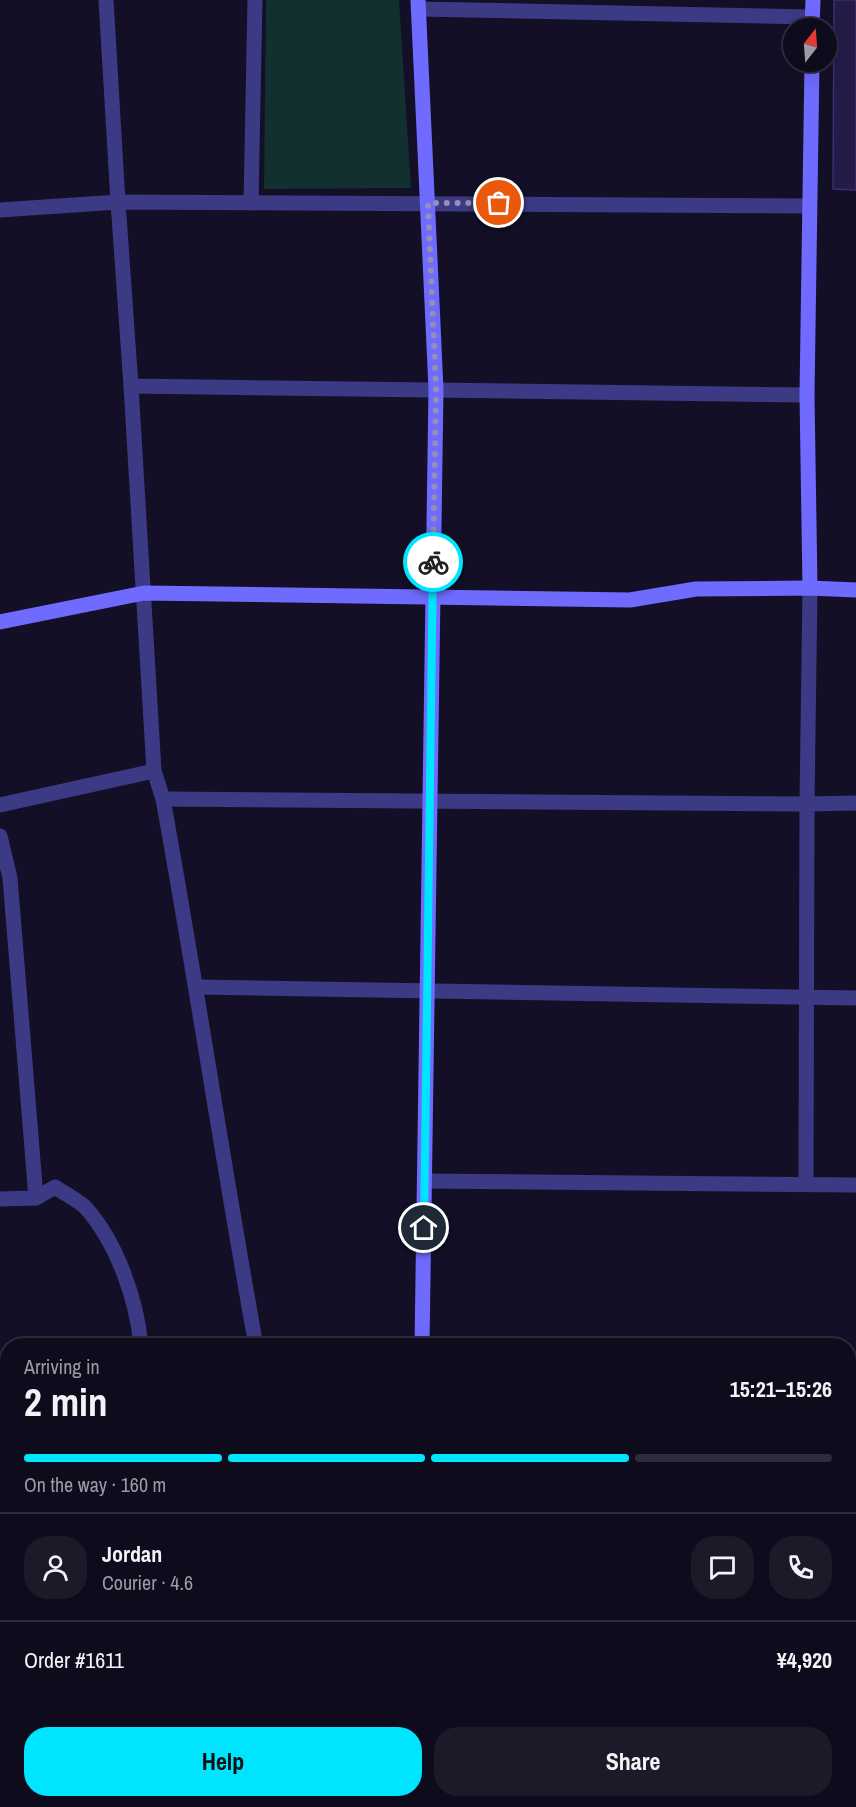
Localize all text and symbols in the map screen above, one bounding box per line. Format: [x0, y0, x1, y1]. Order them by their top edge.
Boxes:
north arrow [783, 18, 837, 72]
map controls [783, 18, 837, 72]
pin [473, 177, 524, 228]
icon: bag [482, 186, 515, 219]
courier [403, 532, 463, 592]
icon: bike [417, 546, 450, 579]
pin [398, 1202, 449, 1253]
icon: home [407, 1211, 440, 1244]
text: Arriving in [24, 1353, 100, 1380]
text: 15:21–15:26 [730, 1374, 832, 1404]
text: 2 min [24, 1376, 108, 1428]
text: On the way · 160 m [24, 1471, 166, 1498]
button: person [24, 1536, 87, 1599]
button: chat [691, 1536, 754, 1599]
button: phone [769, 1536, 832, 1599]
text: Jordan [102, 1539, 162, 1569]
text: Courier · 4.6 [102, 1569, 193, 1596]
text: Order #1611 [24, 1645, 124, 1675]
text: ¥4,920 [777, 1645, 832, 1675]
button: Help [24, 1727, 422, 1796]
button: Share [434, 1727, 832, 1796]

